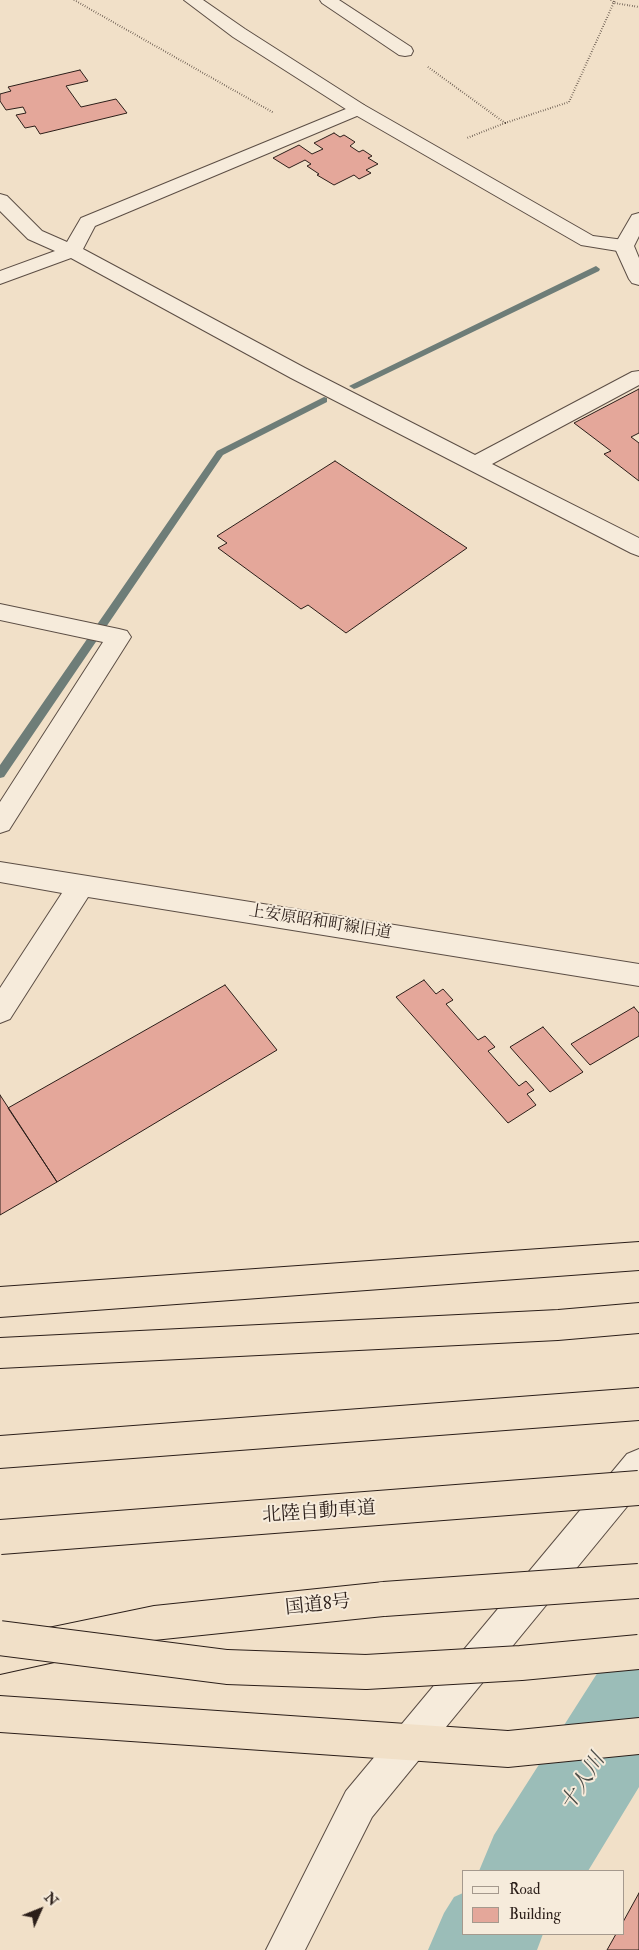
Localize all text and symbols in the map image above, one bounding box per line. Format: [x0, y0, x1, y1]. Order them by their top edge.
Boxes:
street label: 上安原昭和町線旧道 [247, 902, 393, 944]
street label: 北陸自動車道 [261, 1498, 377, 1528]
street label: 国道8号 [284, 1591, 352, 1621]
water label: 十人川 [557, 1750, 611, 1816]
legend [462, 1870, 624, 1935]
text: Road [509, 1880, 540, 1899]
north arrow [15, 1885, 65, 1935]
text: N [41, 1889, 62, 1910]
text: Building [509, 1905, 561, 1924]

